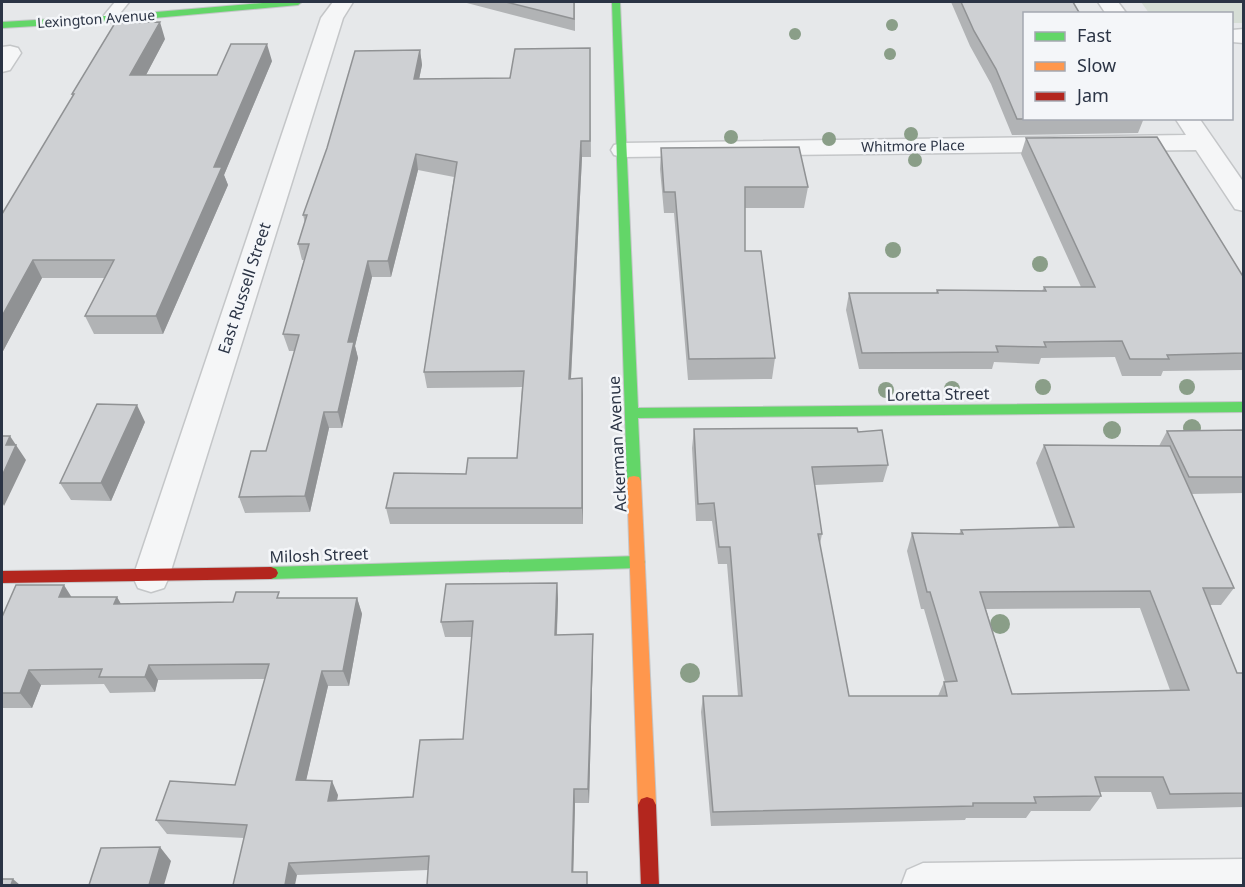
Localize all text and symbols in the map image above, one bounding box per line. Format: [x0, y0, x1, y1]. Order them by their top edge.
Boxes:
street label: Lexington Avenue [36, 5, 156, 32]
legend [1023, 12, 1233, 120]
text: Fast [1077, 23, 1112, 47]
text: Slow [1077, 53, 1116, 77]
text: Jam [1075, 83, 1109, 107]
street label: Whitmore Place [861, 135, 965, 156]
street label: East Russell Street [212, 219, 276, 356]
street label: Ackerman Avenue [602, 375, 632, 513]
street label: Loretta Street [886, 382, 990, 406]
street label: Milosh Street [269, 542, 369, 568]

